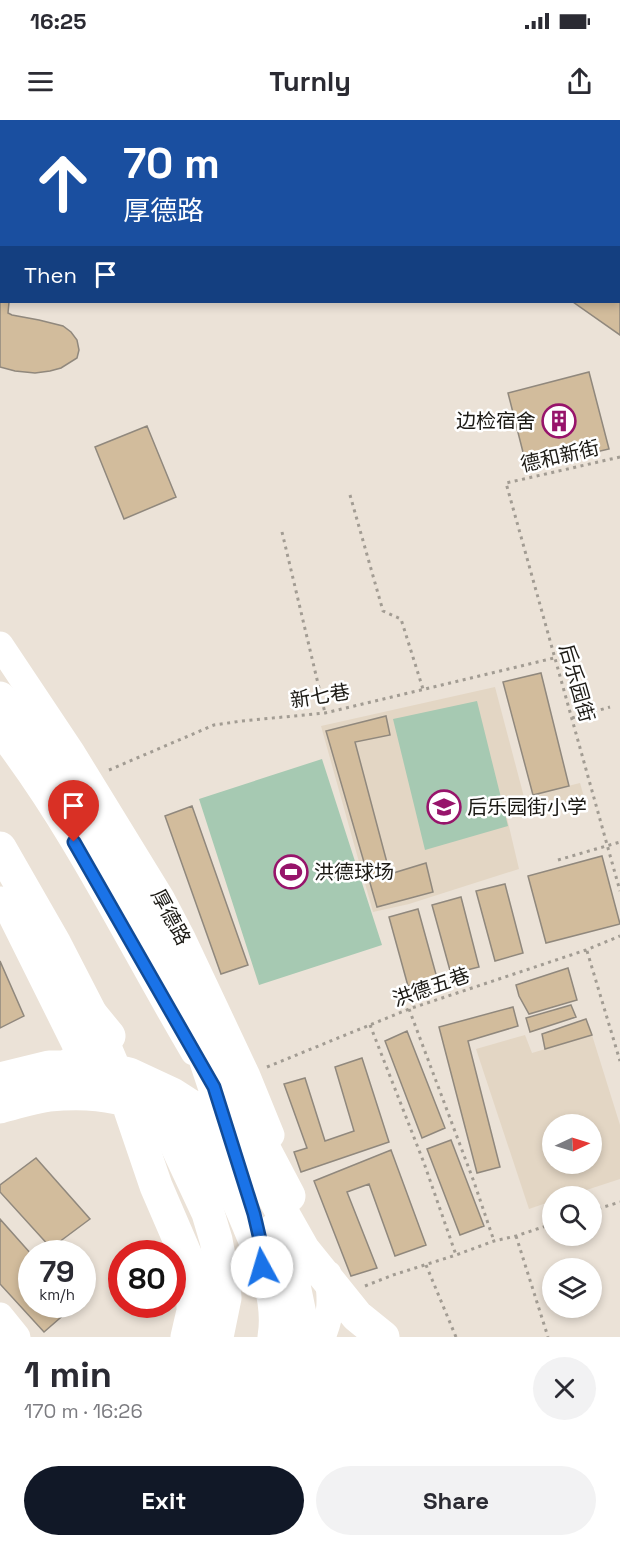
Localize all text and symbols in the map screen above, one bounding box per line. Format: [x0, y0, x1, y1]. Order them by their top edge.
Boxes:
text: 16:25 [30, 7, 86, 35]
text: Turnly [269, 64, 351, 99]
icon: menu [24, 65, 57, 98]
icon: share [563, 65, 596, 98]
text: 70 m [123, 137, 220, 190]
icon: ahead [24, 144, 102, 222]
text: 厚德路 [123, 193, 204, 228]
icon: arrive [89, 258, 122, 291]
text: Then [24, 261, 77, 289]
building icon: 边检宿舍 [541, 403, 577, 439]
place label: 边检宿舍 [456, 408, 536, 434]
street label: 德和新街 [518, 434, 602, 478]
street label: 后乐园街 [553, 641, 601, 725]
street label: 新七巷 [288, 678, 352, 714]
pin [48, 780, 99, 842]
icon: arrive [57, 789, 90, 822]
school or university icon: 后乐园街小学 [426, 789, 462, 825]
place label: 后乐园街小学 [467, 794, 587, 820]
sports icon: 洪德球场 [273, 854, 309, 890]
place label: 洪德球场 [314, 859, 394, 885]
street label: 厚德路 [145, 884, 197, 950]
street label: 洪德五巷 [389, 962, 473, 1012]
north arrow [542, 1114, 602, 1174]
map controls [542, 1114, 602, 1318]
button: search [542, 1186, 602, 1246]
position arrow [230, 1235, 294, 1299]
speed limit sign: 80 [108, 1240, 186, 1318]
text: 79 [39, 1252, 75, 1291]
button: layers [542, 1258, 602, 1318]
text: km/h [39, 1285, 75, 1304]
text: 1 min [24, 1352, 112, 1398]
button: close [533, 1357, 596, 1420]
text: 170 m · 16:26 [24, 1398, 143, 1424]
button: Exit [24, 1466, 304, 1535]
button: Share [316, 1466, 596, 1535]

